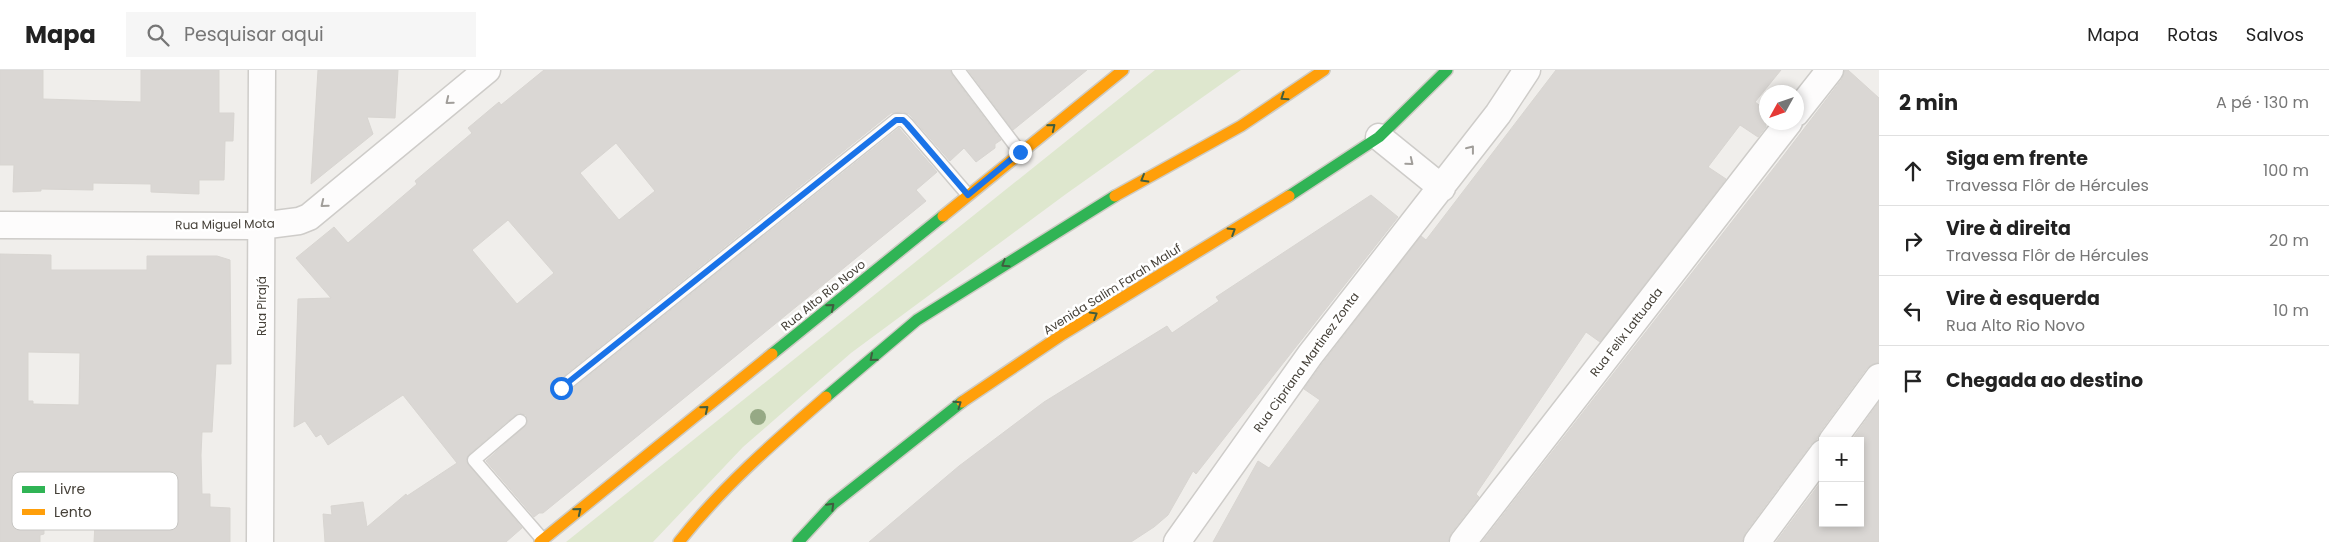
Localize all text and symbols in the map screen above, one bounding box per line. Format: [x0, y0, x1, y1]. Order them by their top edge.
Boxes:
search box [126, 12, 476, 57]
text: Mapa [25, 18, 96, 51]
icon: search [144, 21, 172, 49]
text: Pesquisar aqui [184, 21, 324, 48]
text: Mapa [2087, 22, 2139, 47]
text: Rotas [2167, 22, 2218, 47]
text: Salvos [2246, 22, 2304, 47]
north arrow [1759, 85, 1804, 130]
text: 2 min [1899, 88, 1958, 117]
one-way arrow [1280, 91, 1290, 100]
text: A pé · 130 m [2216, 91, 2309, 114]
one-way arrow [446, 95, 455, 104]
one-way arrow [1046, 124, 1056, 133]
route end [1009, 141, 1032, 164]
text: Siga em frente [1946, 145, 2088, 172]
one-way arrow [1466, 146, 1474, 155]
one-way arrow [1405, 157, 1414, 166]
icon: ahead [1899, 157, 1927, 185]
text: 100 m [2263, 159, 2309, 182]
one-way arrow [1140, 173, 1149, 183]
text: Travessa Flôr de Hércules [1946, 174, 2149, 197]
one-way arrow [321, 199, 330, 207]
street label: Rua Miguel Mota [175, 215, 275, 233]
text: Vire à direita [1946, 215, 2071, 242]
one-way arrow [1227, 227, 1236, 237]
icon: right [1899, 227, 1927, 255]
text: 20 m [2269, 229, 2309, 252]
street label: Avenida Salim Farah Maluf [1040, 239, 1184, 338]
text: Travessa Flôr de Hércules [1946, 244, 2149, 267]
street label: Rua Alto Rio Novo [777, 255, 869, 334]
one-way arrow [1001, 258, 1011, 267]
street label: Rua Pirajá [253, 276, 270, 336]
street label: Rua Felix Lattuada [1586, 284, 1666, 380]
text: Vire à esquerda [1946, 285, 2100, 312]
street label: Rua Cipriana Martinez Zonta [1249, 288, 1363, 436]
icon: left [1899, 297, 1927, 325]
text: 10 m [2273, 299, 2309, 322]
one-way arrow [825, 304, 834, 312]
one-way arrow [1088, 312, 1097, 322]
text: Rua Alto Rio Novo [1946, 314, 2085, 337]
one-way arrow [870, 352, 879, 360]
icon: arrive [1899, 367, 1927, 395]
text: Chegada ao destino [1946, 367, 2143, 394]
route start [550, 377, 573, 400]
one-way arrow [953, 401, 962, 411]
one-way arrow [699, 406, 708, 415]
map controls [1819, 437, 1864, 527]
button: + [1819, 437, 1864, 482]
legend [12, 472, 178, 530]
text: Livre [54, 479, 86, 499]
button: − [1819, 482, 1864, 527]
text: Lento [54, 502, 92, 522]
one-way arrow [826, 503, 835, 512]
one-way arrow [572, 509, 581, 517]

